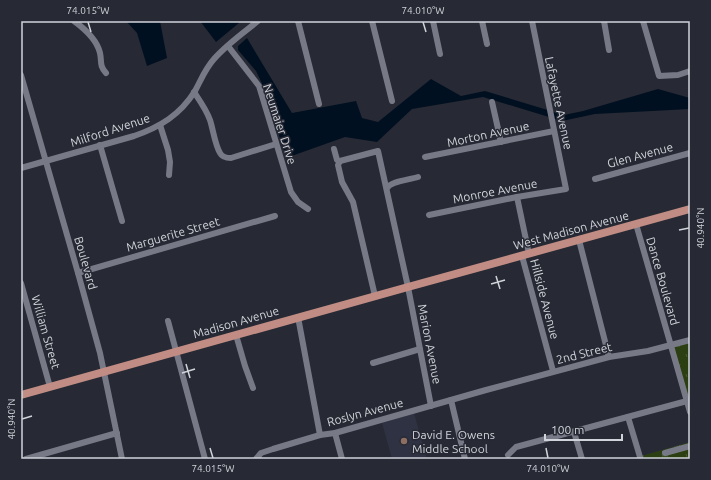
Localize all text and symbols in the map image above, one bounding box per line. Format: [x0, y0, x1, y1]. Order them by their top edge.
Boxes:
text: 74.015°W [66, 5, 110, 16]
text: 74.010°W [401, 5, 445, 16]
street label: Lafayette Avenue [543, 55, 575, 151]
street label: Neumaier Drive [261, 82, 299, 166]
street label: Milford Avenue [69, 111, 151, 149]
street label: Morton Avenue [446, 119, 530, 149]
street label: Glen Avenue [606, 140, 674, 170]
street label: Monroe Avenue [452, 176, 538, 206]
text: 40.940°N [695, 207, 706, 249]
street label: West Madison Avenue [512, 208, 630, 252]
street label: Marguerite Street [125, 214, 221, 254]
street label: Boulevard [72, 235, 100, 291]
street label: Dance Boulevard [644, 235, 682, 327]
street label: Hillside Avenue [528, 257, 562, 341]
street label: William Street [29, 294, 63, 371]
street label: Marion Avenue [416, 303, 444, 385]
street label: Madison Avenue [192, 304, 280, 340]
street label: 2nd Street [555, 340, 613, 366]
street label: Roslyn Avenue [325, 396, 405, 428]
text: 40.940°N [6, 398, 17, 440]
scale bar [545, 416, 622, 442]
text: 100 m [551, 423, 584, 436]
place label: David E. Owens Middle School [412, 428, 495, 455]
marker: David E. Owens Middle School [399, 436, 409, 446]
text: 74.015°W [191, 463, 235, 474]
text: 74.010°W [526, 463, 570, 474]

